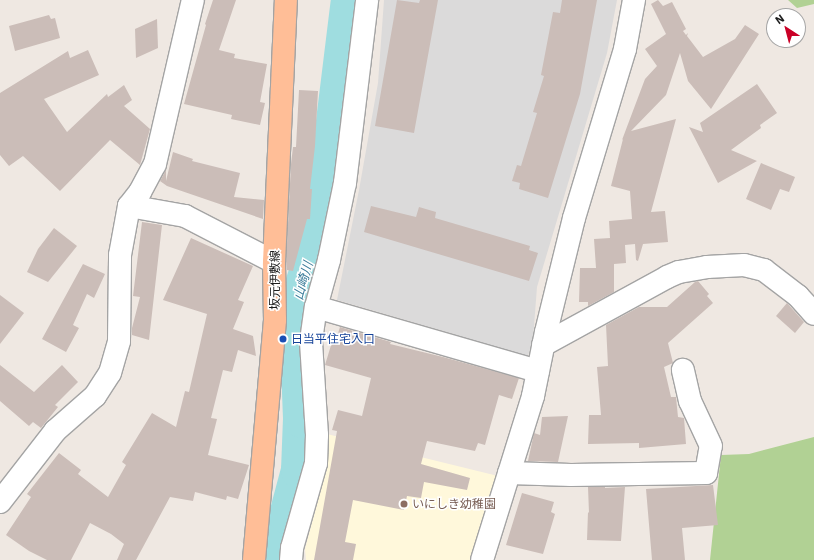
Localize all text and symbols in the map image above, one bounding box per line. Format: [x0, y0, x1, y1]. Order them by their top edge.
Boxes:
north arrow [766, 8, 806, 48]
text: N [772, 11, 787, 27]
street label: 坂元伊敷線 [268, 250, 282, 310]
water label: 山崎川 [291, 260, 317, 302]
place label: 日当平住宅入口 [291, 332, 375, 346]
marker: 日当平住宅入口 [278, 334, 288, 344]
place label: いにしき幼稚園 [412, 497, 496, 511]
marker: いにしき幼稚園 [399, 499, 409, 509]

